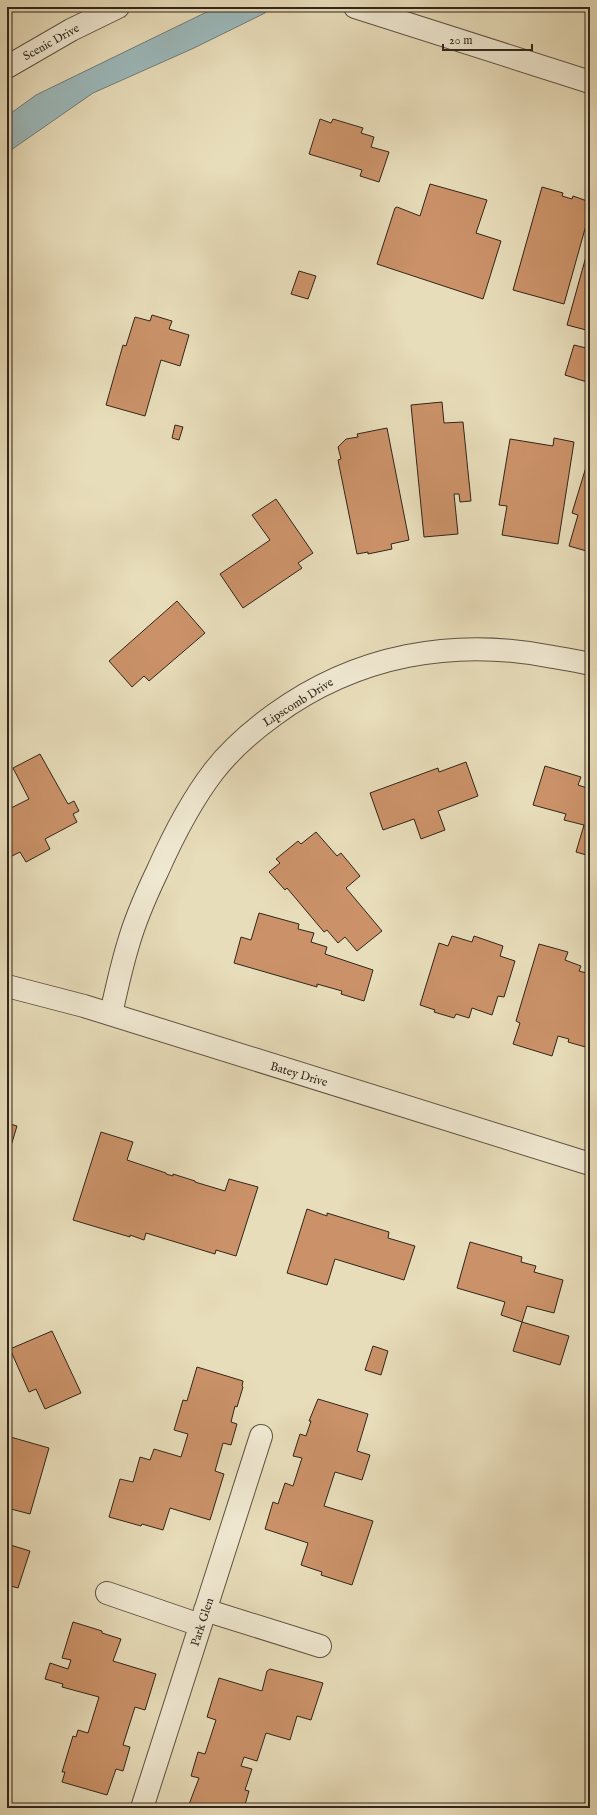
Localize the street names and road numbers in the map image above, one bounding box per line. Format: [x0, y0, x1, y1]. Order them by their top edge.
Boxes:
street label: Scenic Drive [20, 21, 82, 64]
street label: Lipscomb Drive [260, 675, 337, 731]
street label: Batey Drive [268, 1059, 330, 1090]
street label: Park Glen [188, 1595, 218, 1648]

